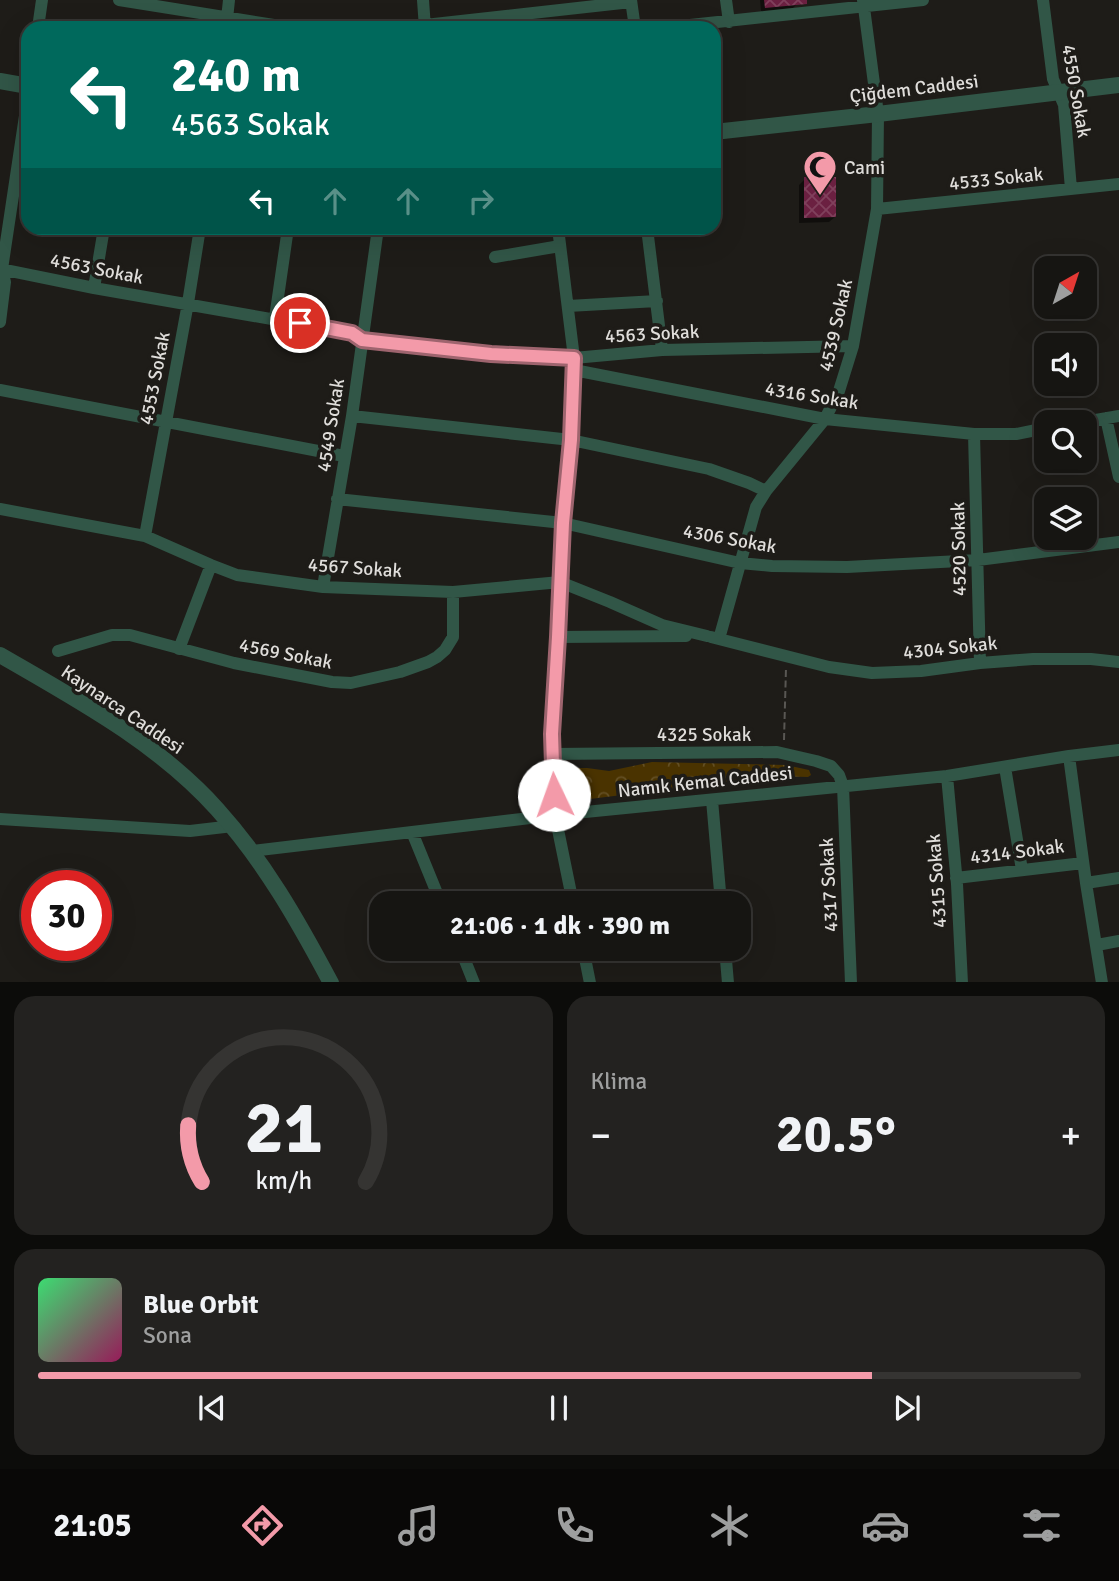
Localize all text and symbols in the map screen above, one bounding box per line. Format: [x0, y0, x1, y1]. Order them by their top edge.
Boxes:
street label: 4550 Sokak [1056, 43, 1096, 140]
text: 240 m [171, 45, 301, 105]
icon: left [56, 49, 147, 140]
street label: Çiğdem Caddesi [848, 69, 980, 109]
text: 4563 Sokak [171, 105, 330, 144]
mosque icon: Cami [801, 148, 839, 197]
place label: Cami [844, 156, 885, 180]
street label: 4533 Sokak [948, 162, 1045, 196]
icon: left [243, 182, 281, 220]
icon: ahead [316, 182, 354, 220]
icon: ahead [389, 182, 427, 220]
icon: right [462, 182, 500, 220]
street label: 4563 Sokak [48, 248, 146, 290]
north arrow [1034, 256, 1097, 318]
map controls [1034, 256, 1097, 550]
street label: 4539 Sokak [814, 276, 858, 374]
pin [270, 293, 330, 353]
icon: arrive [281, 304, 319, 342]
street label: 4563 Sokak [604, 320, 700, 348]
street label: 4553 Sokak [134, 329, 176, 427]
button: sound [1034, 333, 1097, 396]
street label: 4549 Sokak [312, 376, 350, 474]
street label: 4316 Sokak [763, 377, 861, 415]
button: search [1034, 410, 1097, 473]
button: layers [1034, 487, 1097, 550]
street label: 4520 Sokak [946, 501, 972, 596]
street label: 4306 Sokak [681, 519, 779, 559]
street label: 4567 Sokak [307, 553, 403, 583]
street label: 4304 Sokak [902, 631, 999, 665]
street label: 4569 Sokak [237, 633, 335, 675]
street label: Kaynarca Caddesi [56, 660, 188, 760]
street label: 4325 Sokak [657, 723, 752, 747]
position arrow [517, 758, 591, 832]
street label: Namık Kemal Caddesi [617, 761, 794, 803]
street label: 4315 Sokak [922, 833, 952, 929]
street label: 4314 Sokak [969, 834, 1066, 870]
street label: 4317 Sokak [815, 837, 843, 933]
speed limit sign: 30 [21, 870, 112, 961]
text: 21:06 · 1 dk · 390 m [450, 910, 670, 942]
text: Klima [591, 1067, 647, 1096]
text: 21 [244, 1084, 323, 1173]
text: 20.5° [776, 1102, 896, 1166]
text: − [591, 1112, 611, 1159]
text: + [1060, 1112, 1081, 1159]
text: km/h [255, 1164, 312, 1195]
text: Blue Orbit [143, 1289, 259, 1321]
text: Sona [143, 1321, 192, 1350]
icon: previous [193, 1389, 231, 1427]
icon: pause [540, 1389, 578, 1427]
icon: next [888, 1389, 926, 1427]
icon: directions [238, 1501, 287, 1550]
icon: music [394, 1501, 443, 1550]
icon: phone [550, 1501, 599, 1550]
icon: climate [705, 1501, 754, 1550]
icon: car [861, 1501, 910, 1550]
icon: filters [1017, 1501, 1066, 1550]
text: 21:05 [53, 1506, 132, 1545]

